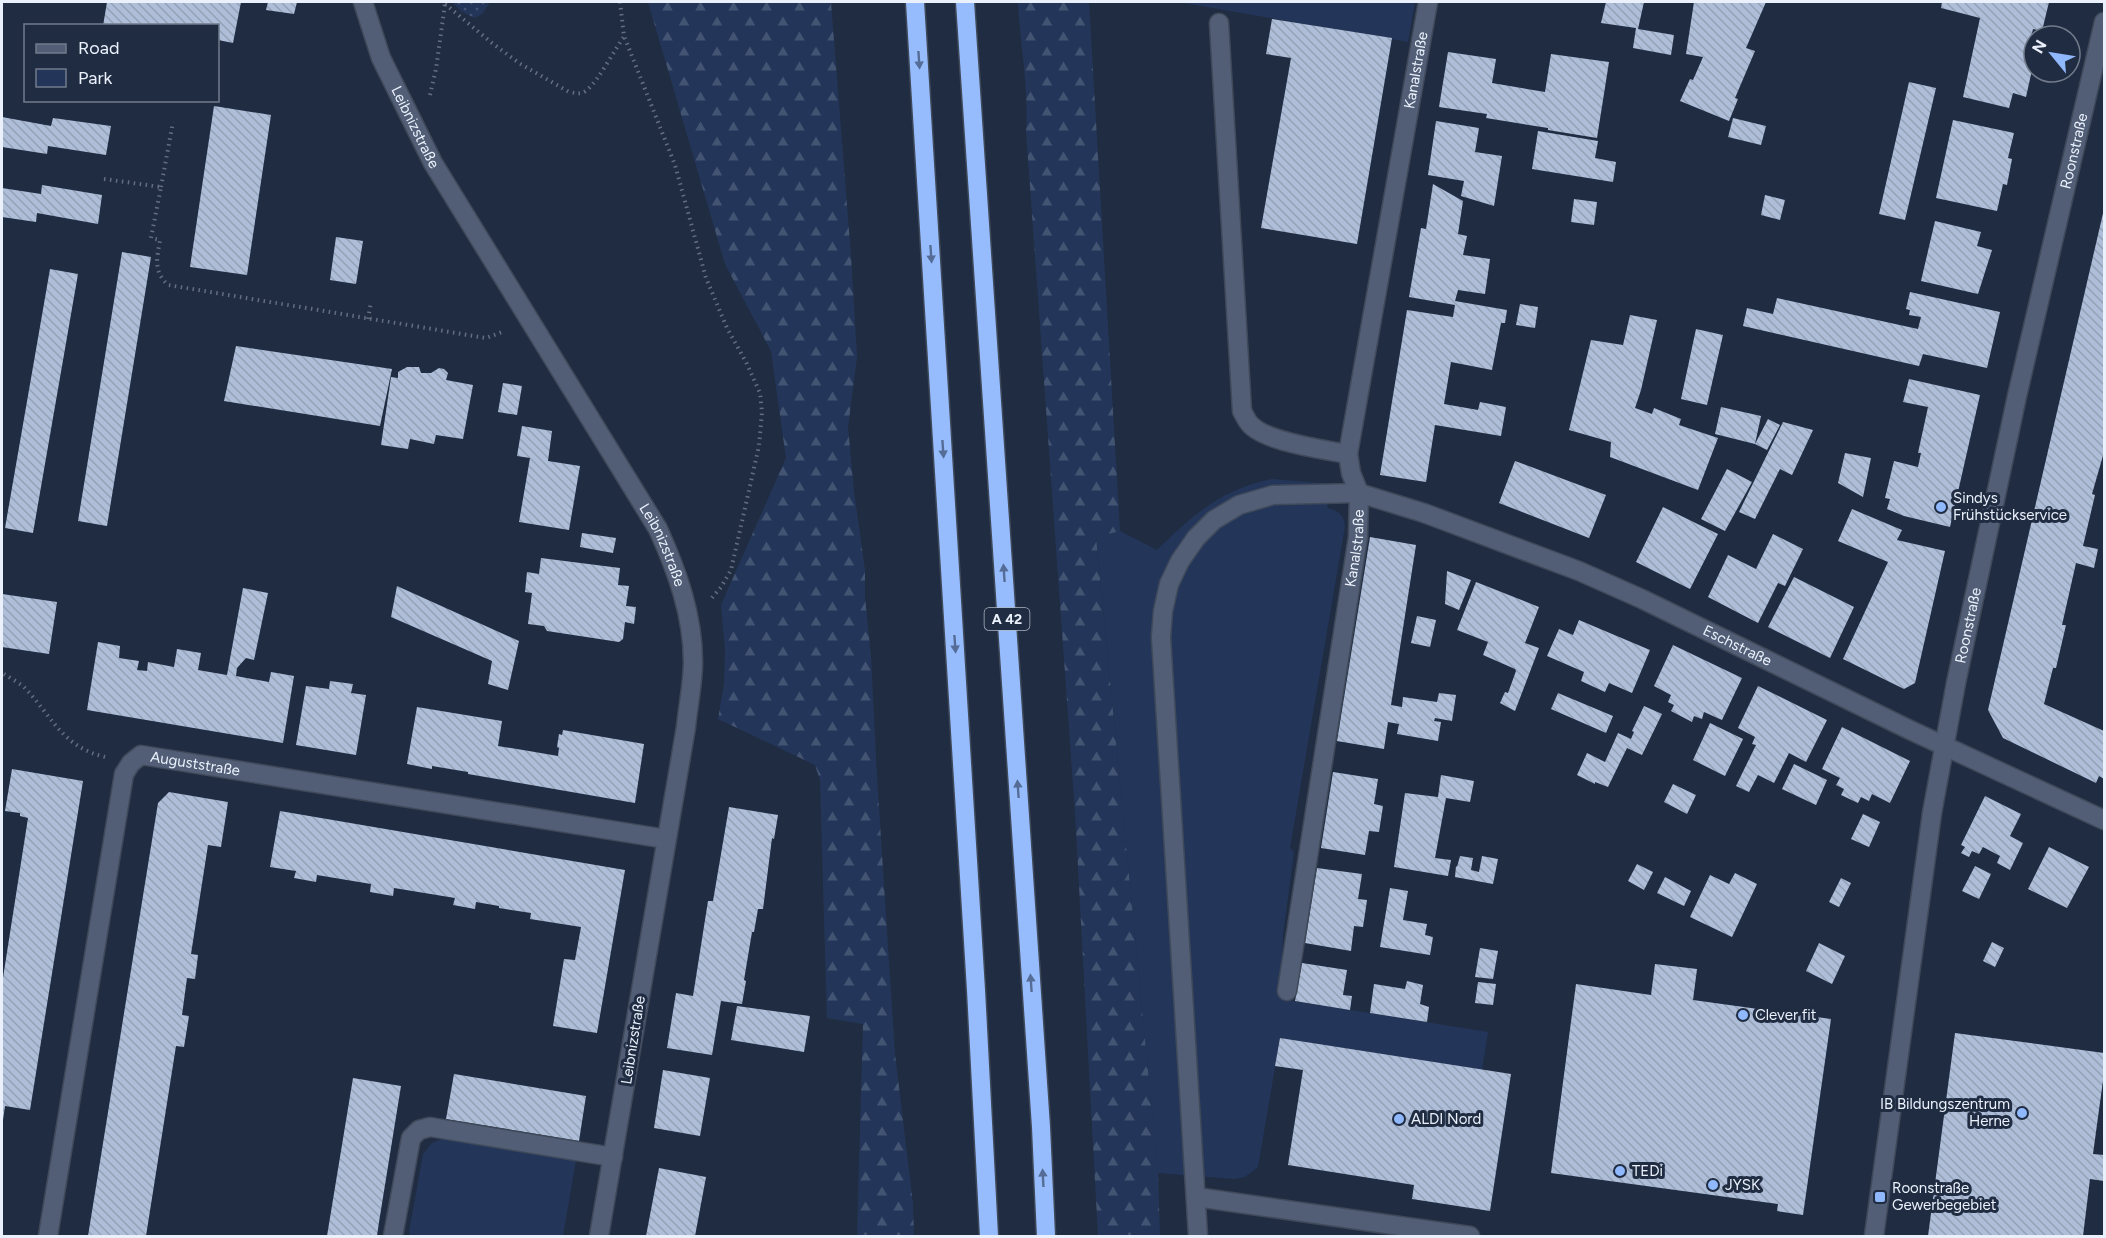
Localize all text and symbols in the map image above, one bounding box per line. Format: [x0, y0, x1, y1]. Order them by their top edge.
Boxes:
legend [24, 24, 219, 102]
north arrow [2022, 24, 2082, 84]
street label: Kanalstraße [1400, 30, 1432, 110]
text: Road [78, 37, 119, 59]
text: N [2028, 37, 2051, 57]
one-way arrow [914, 50, 923, 69]
text: Park [78, 67, 113, 89]
street label: Leibnizstraße [387, 83, 443, 172]
street label: Roonstraße [2056, 111, 2091, 191]
one-way arrow [926, 245, 935, 264]
one-way arrow [938, 440, 947, 459]
place label: Sindys Frühstückservice [1953, 489, 2067, 524]
street label: Leibnizstraße [635, 500, 689, 589]
marker: Sindys Frühstückservice [1934, 500, 1948, 514]
street label: Kanalstraße [1341, 509, 1368, 588]
one-way arrow [999, 564, 1008, 583]
street label: Roonstraße [1951, 586, 1985, 665]
road number: A 42 [984, 608, 1030, 630]
street label: Eschstraße [1700, 621, 1775, 670]
one-way arrow [950, 634, 960, 653]
street label: Auguststraße [149, 748, 241, 780]
one-way arrow [1013, 779, 1023, 798]
one-way arrow [1026, 974, 1036, 993]
street label: Leibnizstraße [617, 994, 649, 1086]
place label: Clever fit [1755, 1006, 1817, 1024]
marker: Clever fit [1736, 1008, 1750, 1022]
place label: IB Bildungszentrum Herne [1880, 1095, 2010, 1130]
marker: IB Bildungszentrum Herne [2015, 1106, 2029, 1120]
place label: ALDI Nord [1411, 1110, 1481, 1128]
marker: ALDI Nord [1392, 1112, 1406, 1126]
place label: TEDi [1632, 1162, 1663, 1180]
marker: TEDi [1613, 1164, 1627, 1178]
one-way arrow [1039, 1169, 1048, 1188]
place label: JYSK [1725, 1176, 1761, 1194]
marker: JYSK [1706, 1178, 1720, 1192]
place label: Roonstraße Gewerbegebiet [1892, 1179, 1997, 1214]
marker: Roonstraße Gewerbegebiet [1873, 1190, 1887, 1204]

